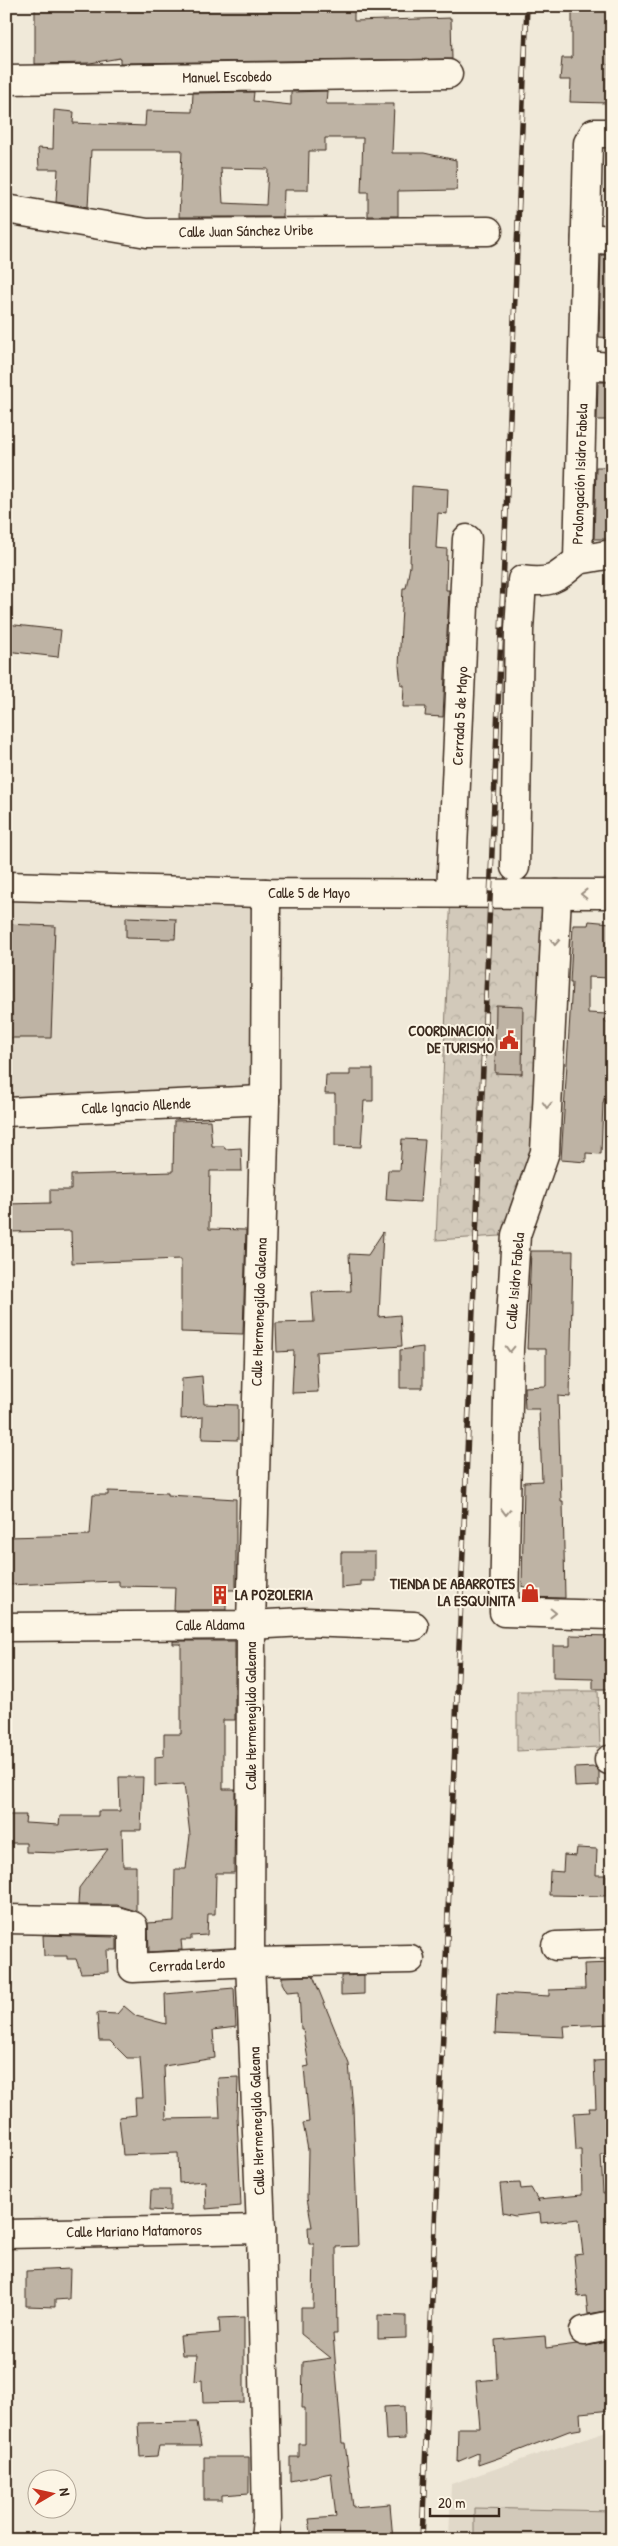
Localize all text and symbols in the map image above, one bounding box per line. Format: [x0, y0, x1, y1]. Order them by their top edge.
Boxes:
street label: Manuel Escobedo [182, 65, 272, 88]
street label: Calle Juan Sánchez Uribe [178, 219, 314, 242]
street label: Prolongación Isidro Fabela [567, 403, 592, 545]
street label: Cerrada 5 de Mayo [446, 666, 473, 766]
street label: Calle 5 de Mayo [268, 882, 350, 903]
one-way arrow [580, 889, 588, 899]
one-way arrow [549, 939, 560, 947]
place label: COORDINACION DE TURISMO [408, 1020, 495, 1058]
public building icon: COORDINACION DE TURISMO [498, 1029, 520, 1051]
street label: Calle Ignacio Allende [81, 1092, 191, 1119]
one-way arrow [542, 1101, 553, 1109]
street label: Calle Isidro Fabela [500, 1231, 529, 1330]
street label: Calle Hermenegildo Galeana [245, 1237, 272, 1387]
one-way arrow [504, 1346, 515, 1354]
one-way arrow [501, 1508, 511, 1516]
place label: TIENDA DE ABARROTES LA ESQUINITA [389, 1573, 516, 1611]
shop icon: TIENDA DE ABARROTES LA ESQUINITA [519, 1582, 541, 1604]
building icon: LA POZOLERIA [209, 1584, 231, 1606]
place label: LA POZOLERIA [235, 1584, 313, 1605]
one-way arrow [549, 1608, 557, 1619]
street label: Calle Aldama [175, 1613, 245, 1636]
street label: Calle Hermenegildo Galeana [240, 1642, 261, 1790]
street label: Cerrada Lerdo [148, 1952, 225, 1977]
street label: Calle Hermenegildo Galeana [243, 2046, 270, 2196]
street label: Calle Mariano Matamoros [66, 2219, 202, 2242]
north arrow [28, 2468, 78, 2518]
scale bar [430, 2486, 499, 2518]
text: N [55, 2487, 75, 2498]
text: 20 m [438, 2492, 465, 2513]

